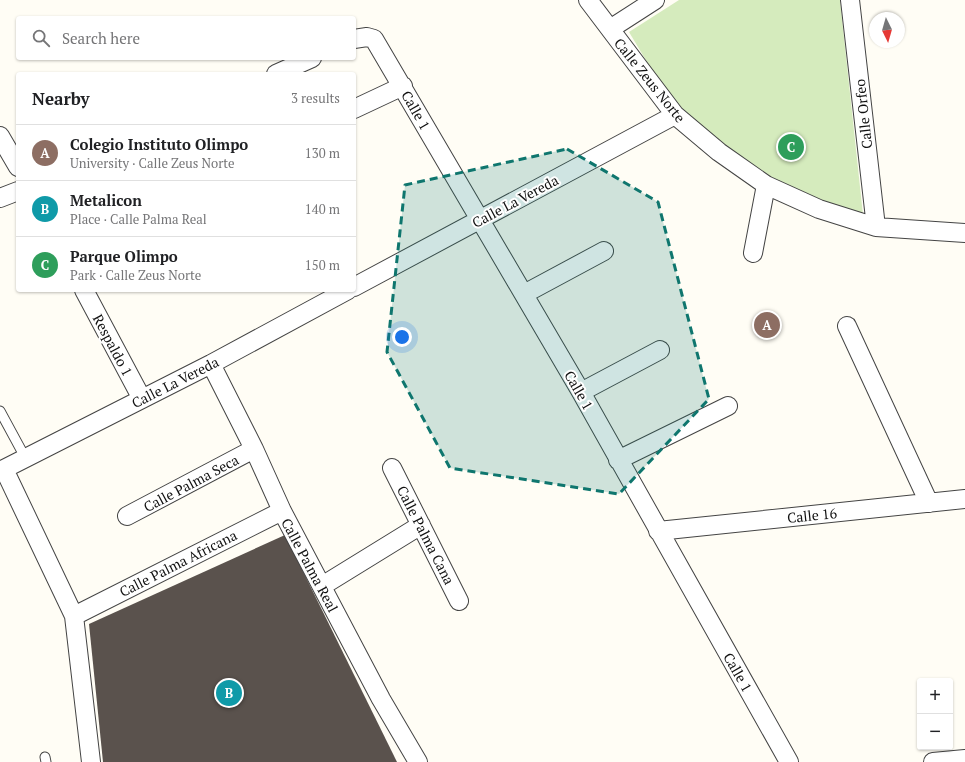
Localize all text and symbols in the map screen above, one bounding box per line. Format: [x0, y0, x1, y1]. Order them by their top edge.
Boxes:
north arrow [869, 12, 905, 48]
search box [16, 16, 356, 60]
icon: search [30, 27, 52, 49]
text: Search here [62, 28, 140, 48]
street label: Calle Zeus Norte [610, 34, 690, 126]
street label: Calle Orfeo [850, 78, 876, 150]
text: Nearby [32, 87, 90, 110]
street label: Calle 1 [397, 87, 435, 133]
text: 3 results [291, 89, 340, 107]
pin: C [778, 132, 804, 162]
text: Colegio Instituto Olimpo [70, 134, 248, 154]
text: A [40, 144, 50, 162]
text: 130 m [305, 144, 340, 162]
text: University · Calle Zeus Norte [70, 154, 235, 172]
street label: Calle La Vereda [468, 170, 562, 232]
text: Metalicon [70, 190, 142, 210]
text: B [41, 200, 49, 218]
text: 140 m [305, 200, 340, 218]
text: Place · Calle Palma Real [70, 210, 207, 228]
text: Parque Olimpo [70, 246, 178, 266]
text: C [41, 256, 49, 274]
text: 150 m [305, 256, 340, 274]
text: Park · Calle Zeus Norte [70, 266, 201, 284]
pin: A [754, 310, 780, 340]
street label: Respaldo 1 [89, 311, 137, 379]
your location [392, 327, 412, 347]
street label: Calle La Vereda [128, 352, 222, 412]
street label: Calle 1 [560, 367, 598, 413]
street label: Calle Palma Seca [140, 450, 242, 516]
street label: Calle Palma Cana [393, 482, 459, 588]
street label: Calle 16 [786, 503, 838, 527]
street label: Calle Palma Real [277, 515, 343, 615]
street label: Calle Palma Africana [116, 525, 240, 601]
street label: Calle 1 [719, 649, 757, 695]
pin: B [216, 678, 242, 708]
map controls [917, 678, 953, 750]
button: + [917, 678, 953, 714]
button: − [917, 714, 953, 750]

